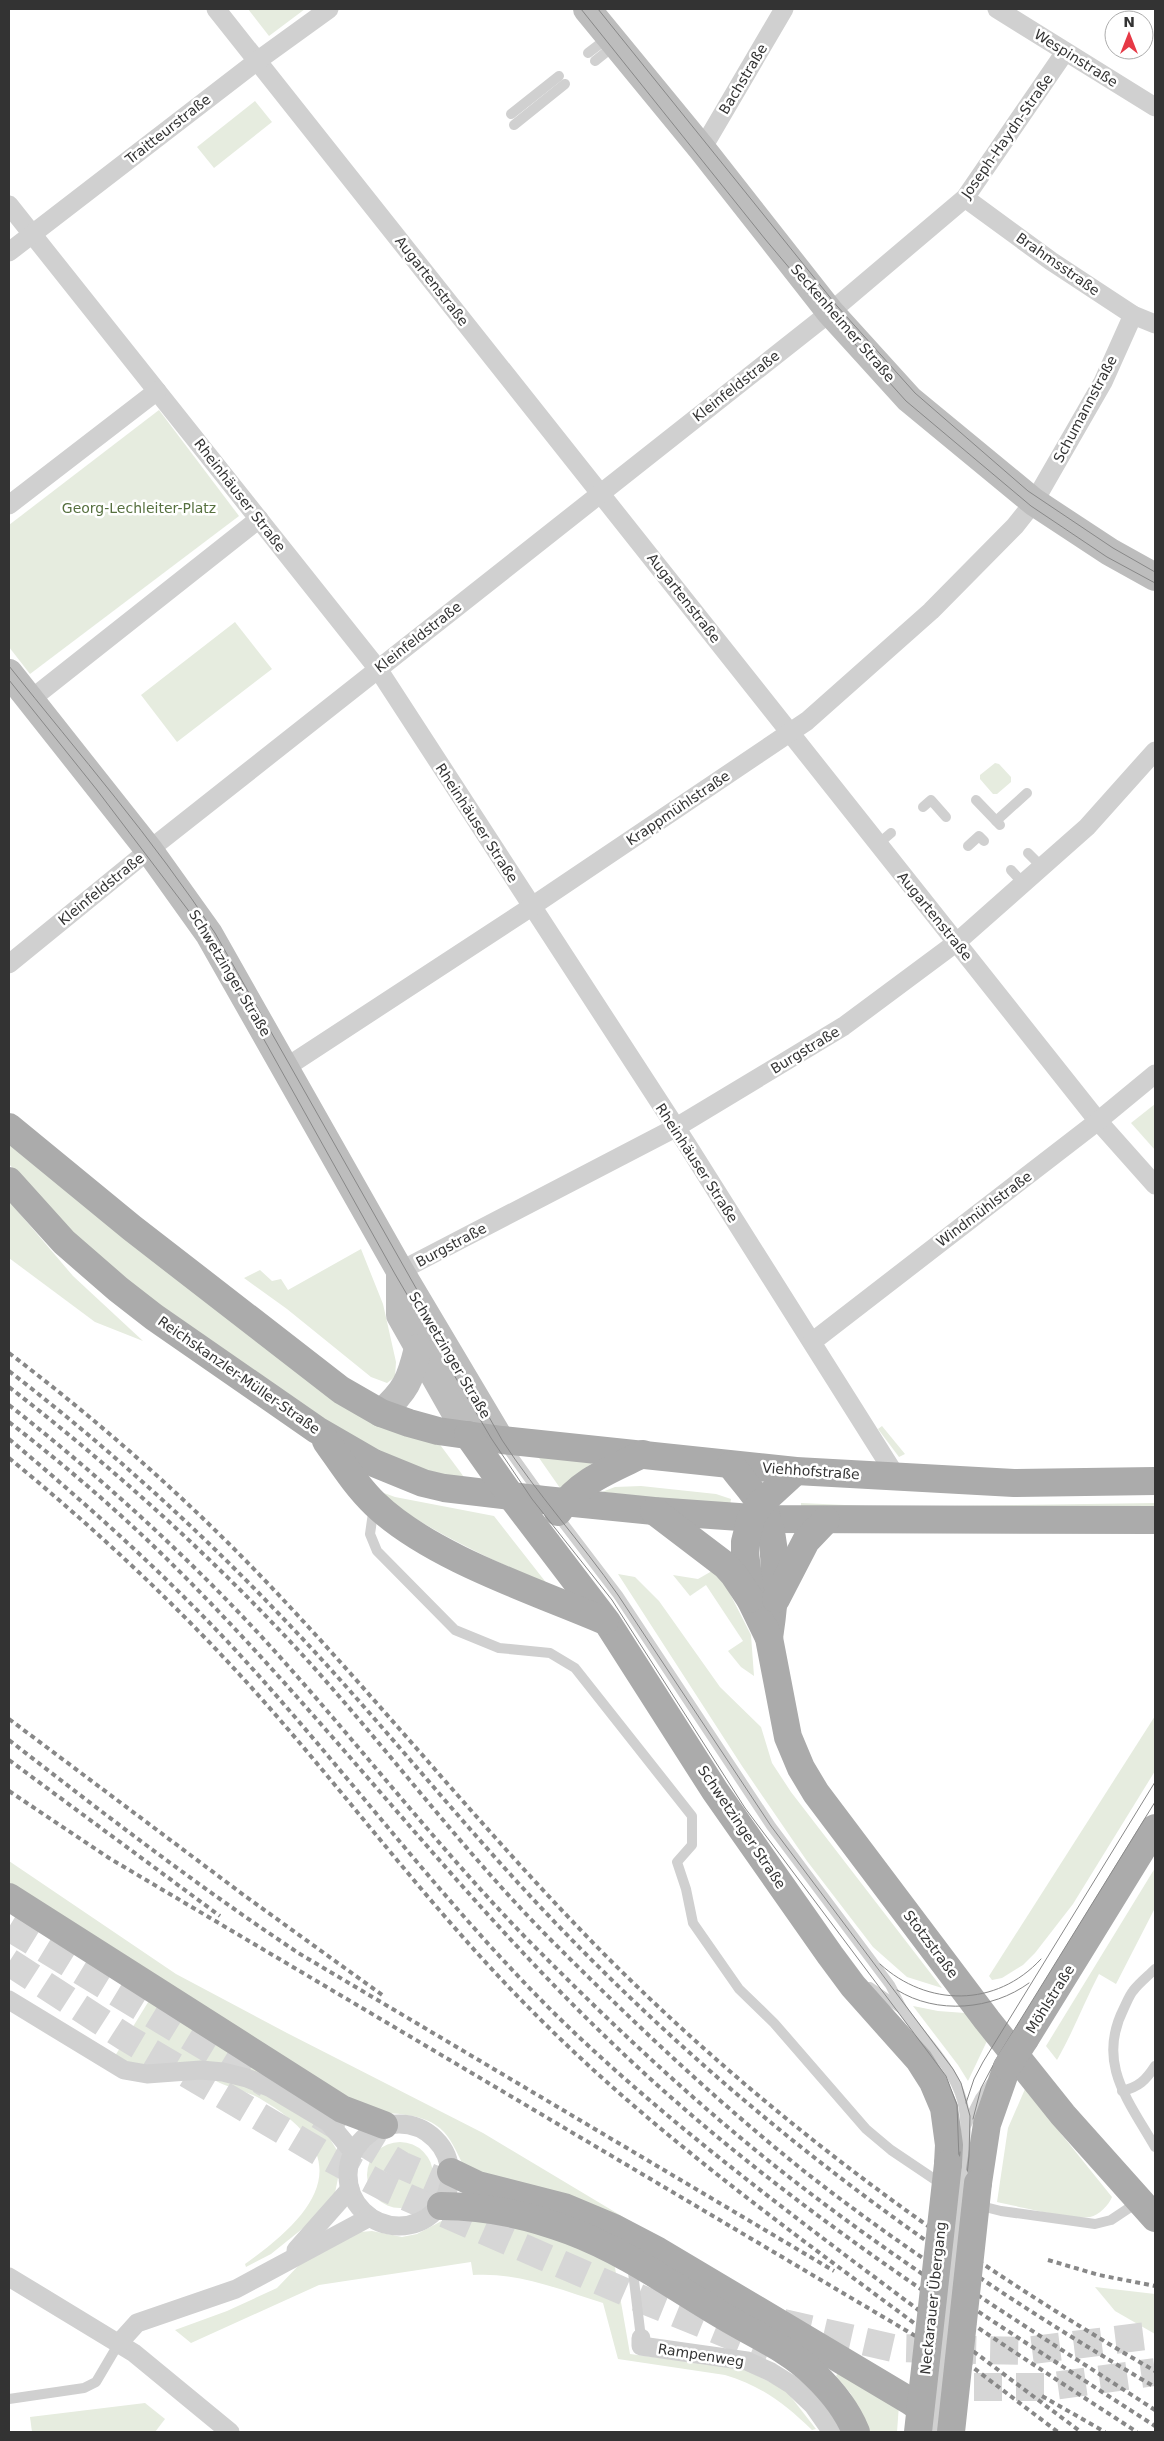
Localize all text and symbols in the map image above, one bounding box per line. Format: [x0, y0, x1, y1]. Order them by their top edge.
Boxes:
north arrow [1104, 10, 1154, 60]
text: N [1123, 14, 1135, 30]
street label: Wespinstraße [1031, 26, 1121, 90]
street label: Bachstraße [716, 41, 770, 117]
street label: Joseph-Haydn-Straße [957, 71, 1056, 202]
street label: Traitteurstraße [122, 91, 214, 168]
street label: Brahmsstraße [1013, 229, 1103, 299]
street label: Augartenstraße [392, 233, 472, 329]
street label: Seckenheimer Straße [788, 261, 898, 385]
street label: Kleinfeldstraße [690, 347, 782, 425]
street label: Schumannstraße [1050, 353, 1120, 465]
street label: Rheinhäuser Straße [191, 435, 289, 555]
park label: Georg-Lechleiter-Platz [62, 500, 216, 516]
street label: Augartenstraße [644, 550, 724, 646]
street label: Kleinfeldstraße [372, 598, 464, 676]
street label: Rheinhäuser Straße [433, 761, 521, 885]
street label: Krappmühlstraße [623, 768, 733, 848]
street label: Kleinfeldstraße [55, 850, 147, 928]
street label: Augartenstraße [894, 869, 976, 963]
street label: Schwetzinger Straße [186, 907, 274, 1039]
street label: Burgstraße [768, 1023, 842, 1077]
street label: Rheinhäuser Straße [653, 1101, 741, 1225]
street label: Windmühlstraße [933, 1168, 1035, 1250]
street label: Burgstraße [413, 1220, 489, 1270]
street label: Schwetzinger Straße [406, 1289, 494, 1421]
street label: Reichskanzler-Müller-Straße [155, 1313, 323, 1437]
street label: Viehhofstraße [762, 1460, 860, 1482]
street label: Schwetzinger Straße [695, 1762, 789, 1892]
street label: Stotzstraße [900, 1907, 962, 1981]
street label: Möhlstraße [1023, 1962, 1077, 2036]
street label: Neckarauer Übergang [916, 2221, 949, 2375]
street label: Rampenweg [657, 2340, 745, 2370]

